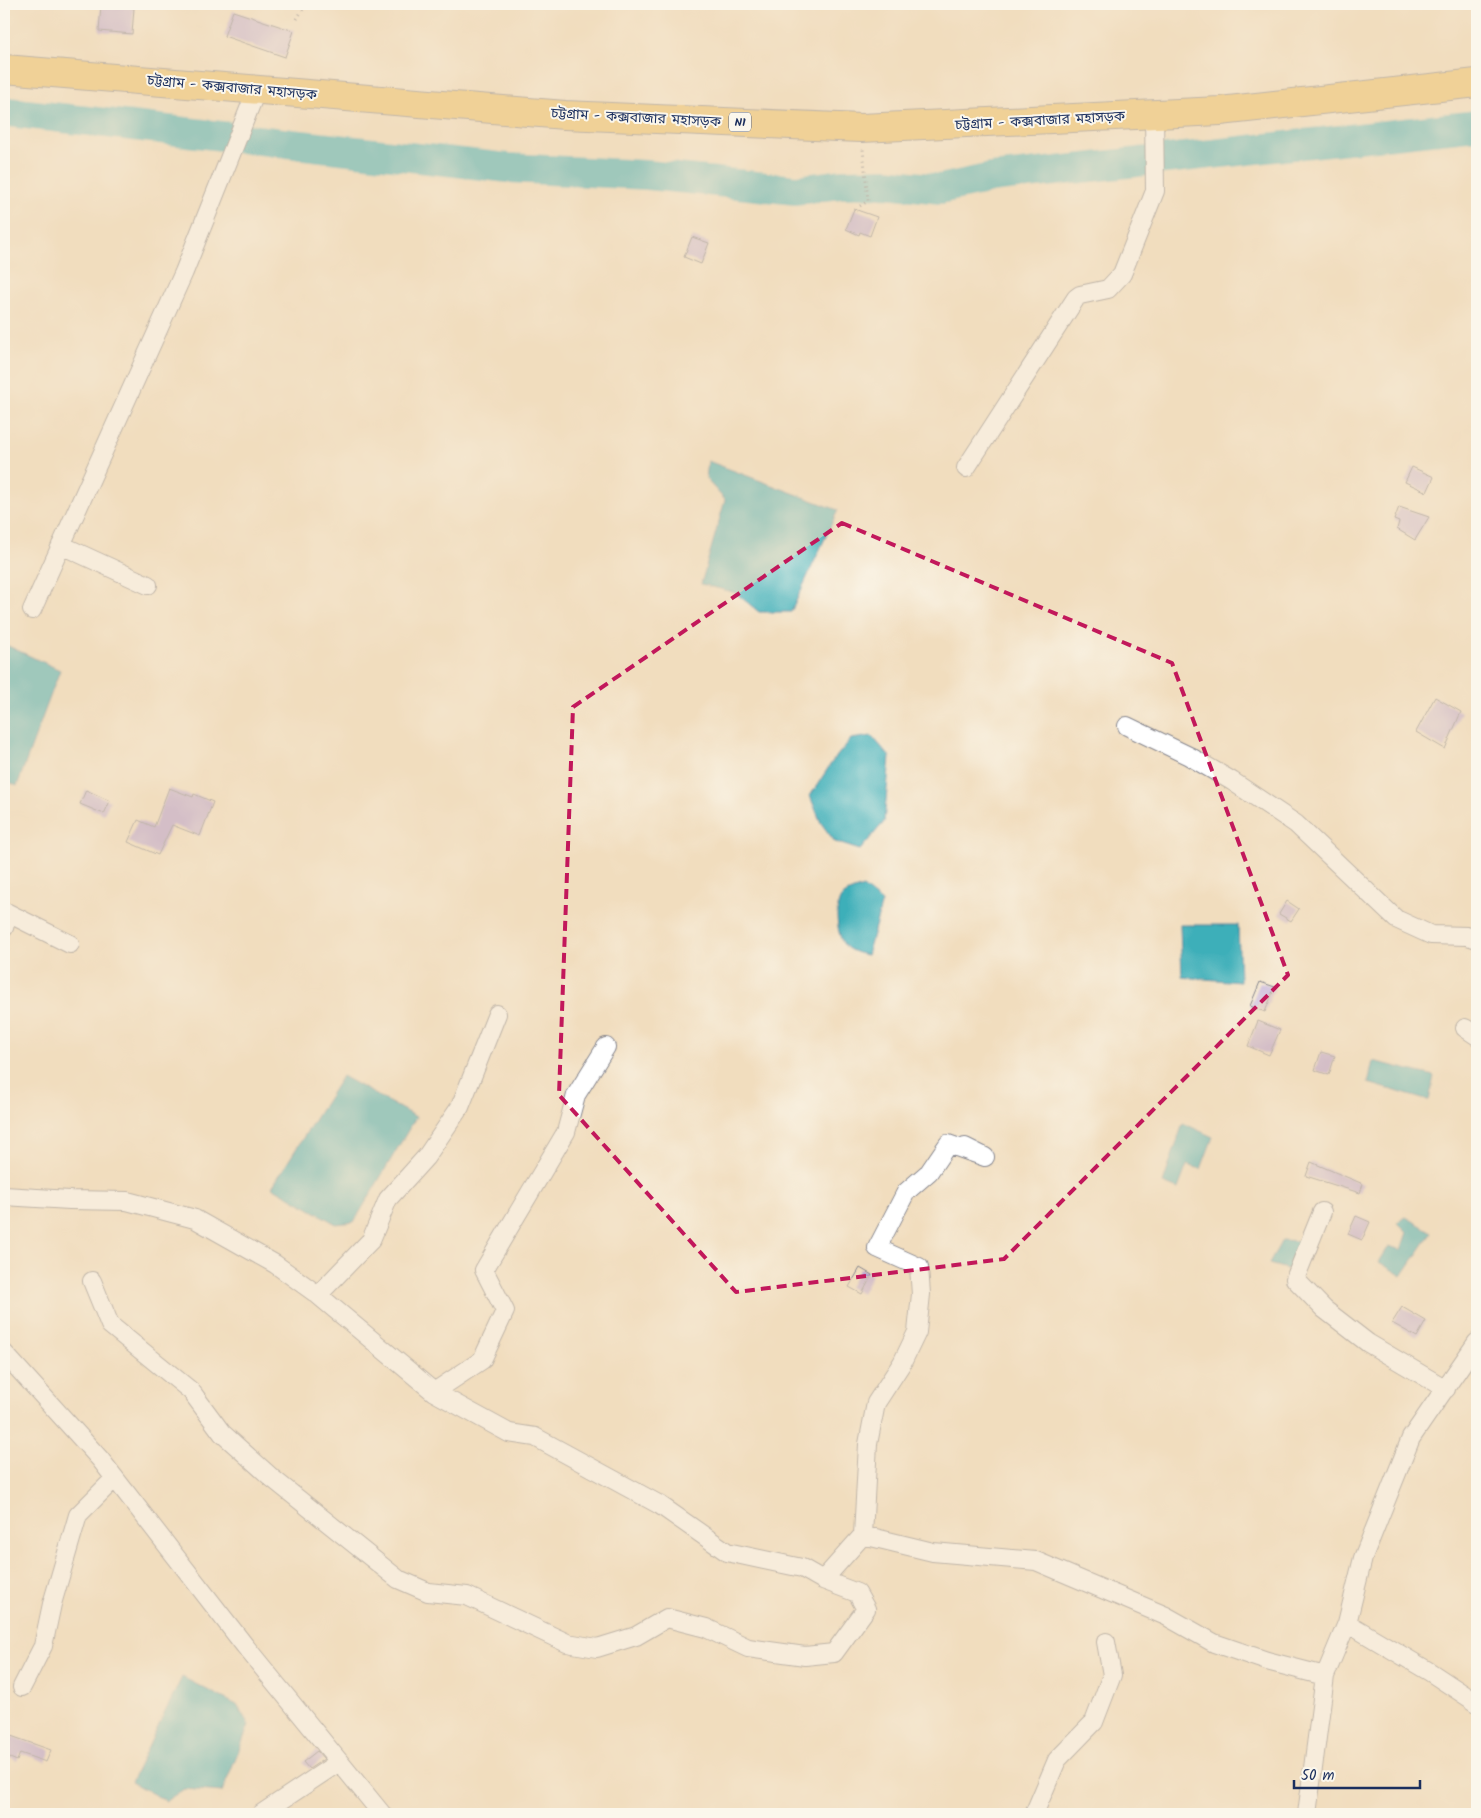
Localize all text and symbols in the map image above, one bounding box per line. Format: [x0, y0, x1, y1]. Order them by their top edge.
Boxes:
street label: চট্টগ্রাম - কক্সবাজার মহাসড়ক [145, 70, 318, 106]
street label: চট্টগ্রাম - কক্সবাজার মহাসড়ক [549, 103, 722, 133]
street label: চট্টগ্রাম - কক্সবাজার মহাসড়ক [953, 106, 1126, 136]
road number: N1 [729, 112, 751, 132]
scale bar [1294, 1758, 1420, 1790]
text: 50 m [1301, 1764, 1335, 1788]

